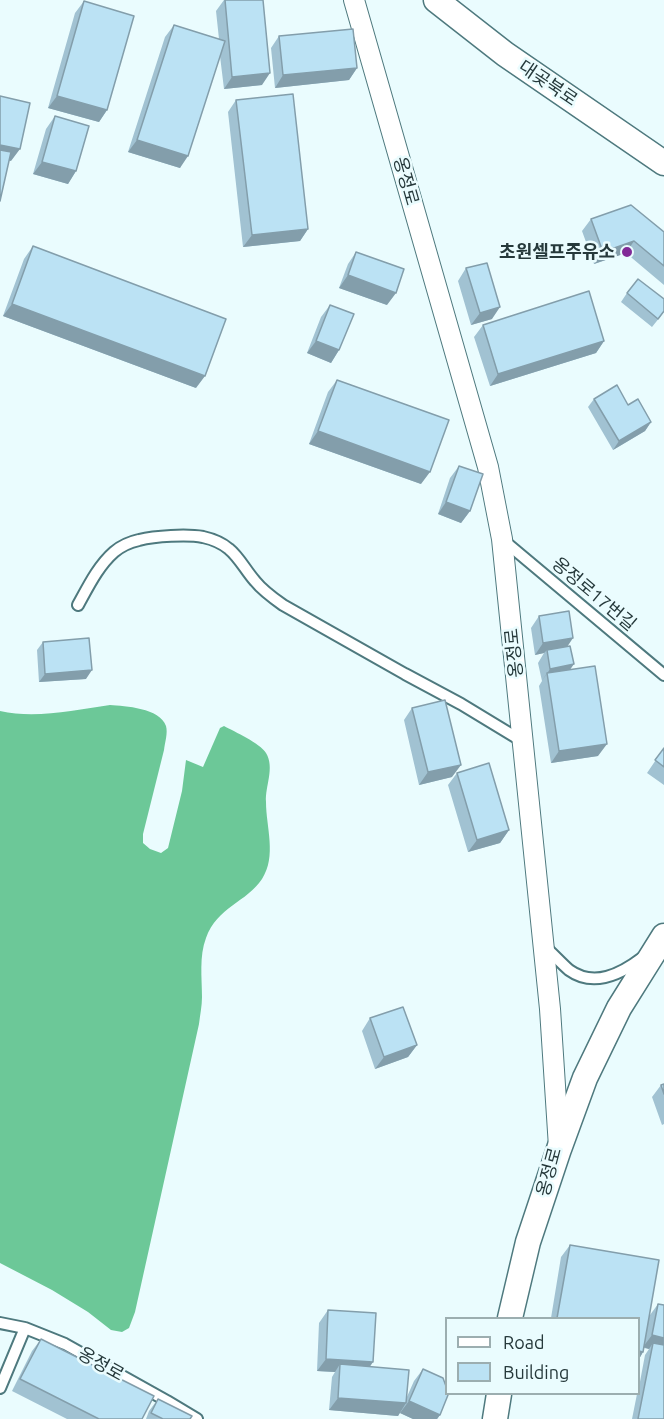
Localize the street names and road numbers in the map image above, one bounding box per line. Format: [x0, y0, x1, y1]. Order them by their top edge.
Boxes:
street label: 대곶북로 [515, 56, 581, 110]
street label: 옹정로 [389, 154, 423, 208]
street label: 옹정로17번길 [548, 553, 640, 635]
street label: 옹정로 [501, 627, 527, 679]
street label: 옹정로 [532, 1145, 566, 1199]
street label: 옹정로 [74, 1343, 128, 1385]

